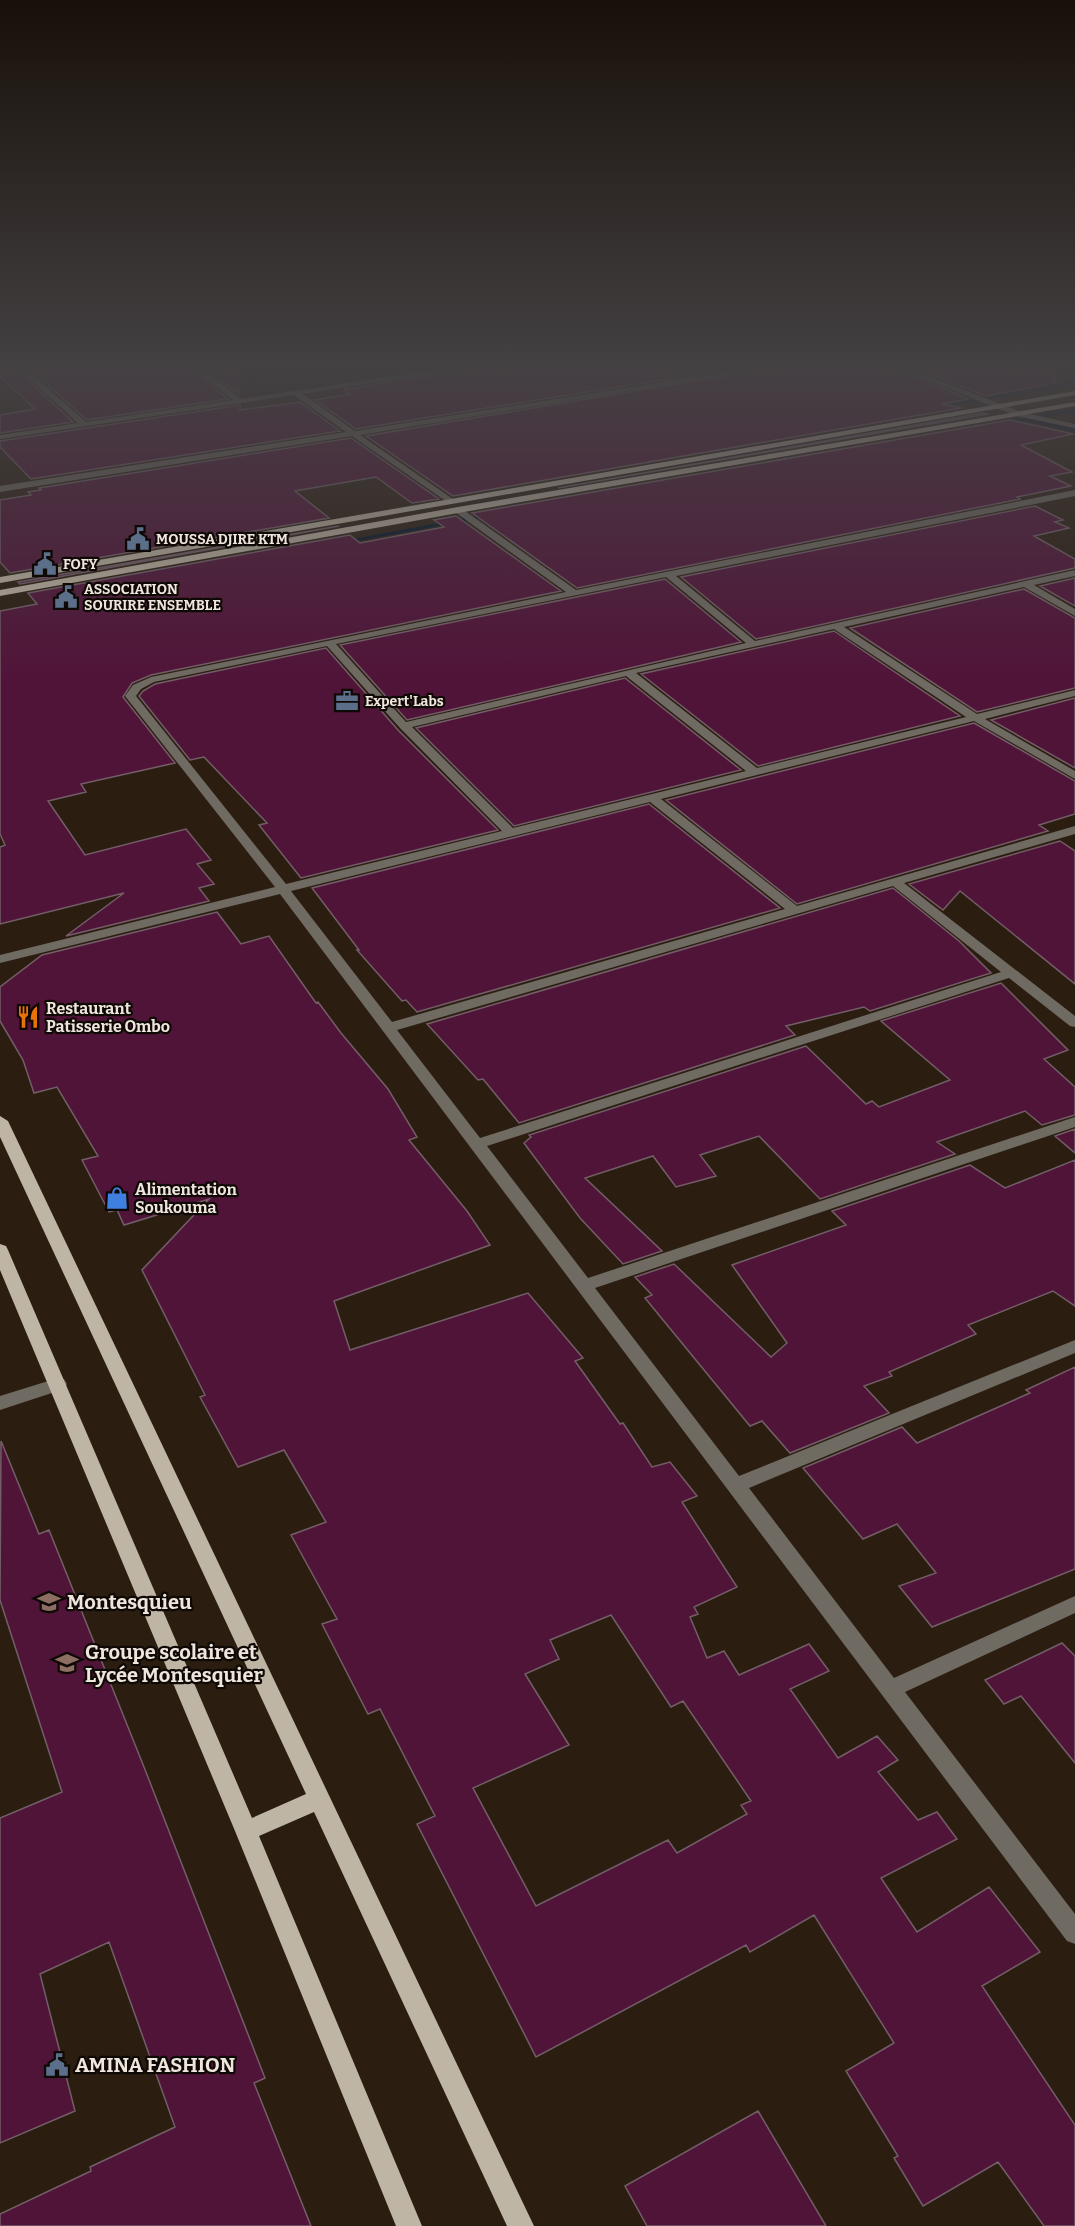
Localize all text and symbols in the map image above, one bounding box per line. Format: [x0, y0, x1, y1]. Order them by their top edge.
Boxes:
public building icon: MOUSSA DJIRE KTM [125, 526, 151, 552]
place label: MOUSSA DJIRE KTM [156, 531, 288, 548]
public building icon: FOFY [32, 551, 58, 577]
place label: FOFY [63, 556, 99, 573]
place label: ASSOCIATION SOURIRE ENSEMBLE [84, 581, 221, 614]
public building icon: ASSOCIATION SOURIRE ENSEMBLE [53, 584, 79, 610]
office icon: Expert'Labs [334, 688, 360, 714]
place label: Expert'Labs [365, 693, 444, 710]
place label: Restaurant Patisserie Ombo [46, 999, 170, 1036]
restaurant icon: Restaurant Patisserie Ombo [15, 1004, 41, 1030]
place label: Alimentation Soukouma [135, 1180, 238, 1217]
shop icon: Alimentation Soukouma [104, 1185, 130, 1211]
school or university icon: Montesquieu [36, 1589, 62, 1615]
place label: Montesquieu [67, 1590, 192, 1614]
place label: Groupe scolaire et Lycée Montesquier [85, 1640, 263, 1687]
school or university icon: Groupe scolaire et Lycée Montesquier [54, 1650, 80, 1676]
public building icon: AMINA FASHION [44, 2052, 70, 2078]
place label: AMINA FASHION [75, 2053, 235, 2077]

